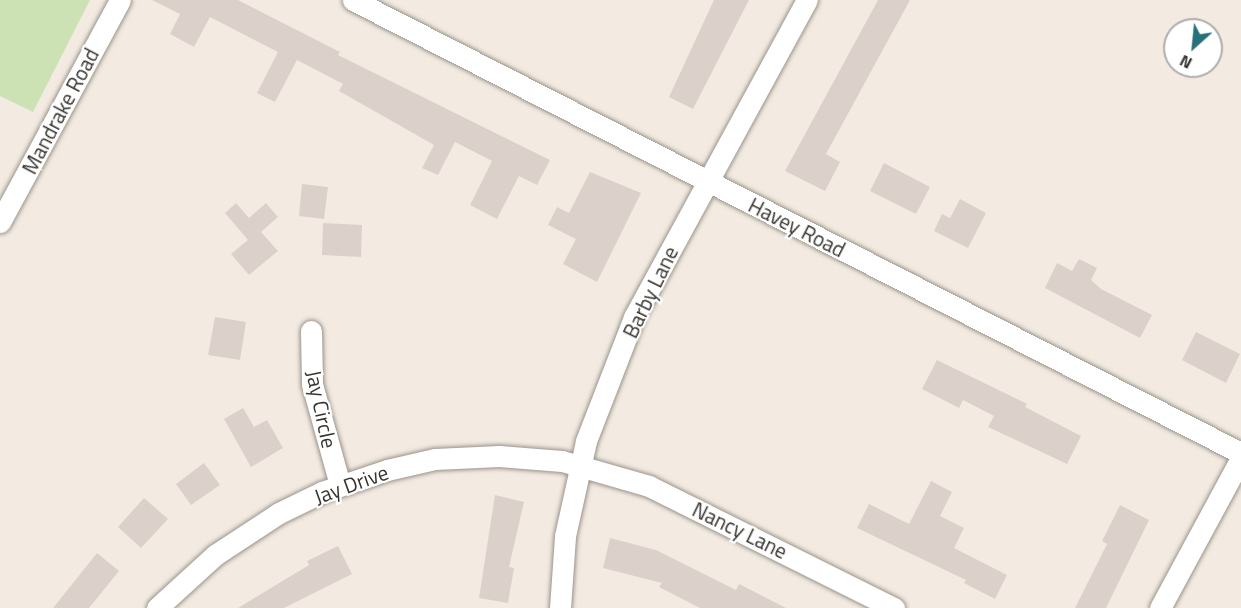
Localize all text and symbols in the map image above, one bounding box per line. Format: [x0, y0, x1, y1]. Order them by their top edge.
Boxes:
north arrow [1163, 18, 1223, 78]
street label: Mandrake Road [16, 44, 104, 178]
text: N [1175, 49, 1196, 75]
street label: Havey Road [744, 192, 850, 262]
street label: Barby Lane [617, 242, 683, 342]
street label: Jay Circle [301, 368, 343, 450]
street label: Jay Drive [310, 459, 392, 509]
street label: Nancy Lane [688, 496, 792, 564]

